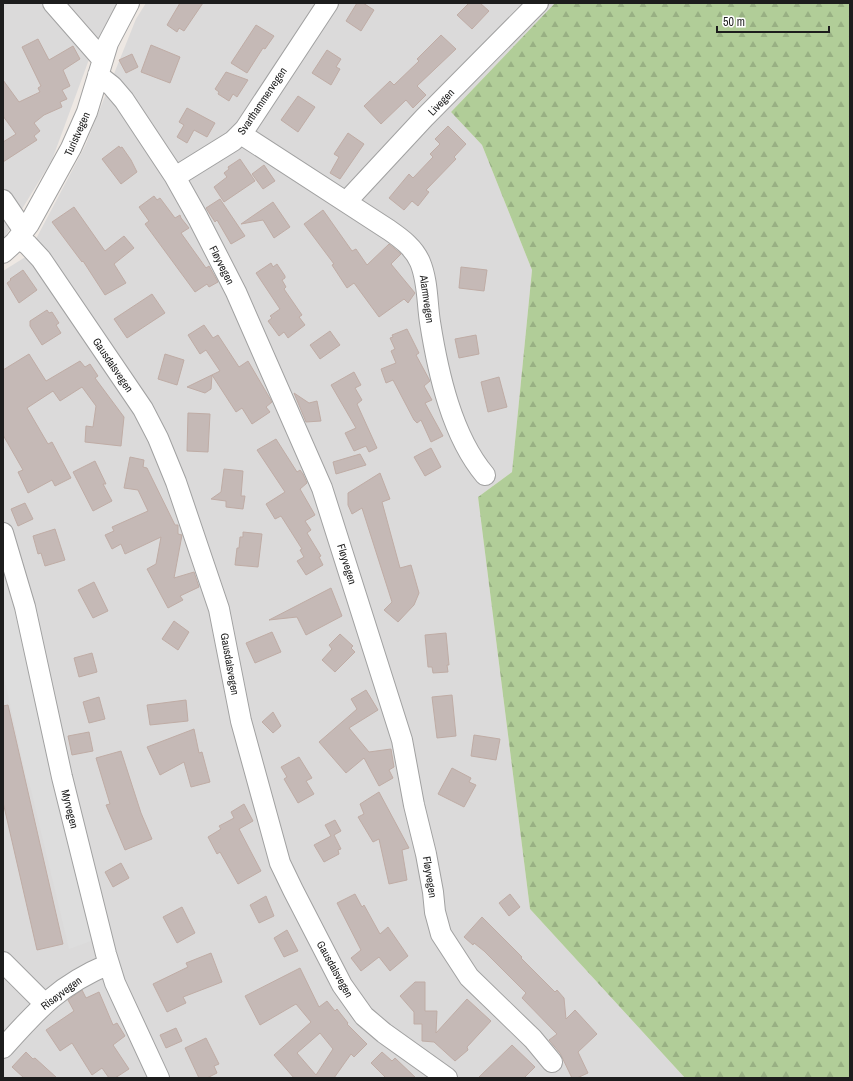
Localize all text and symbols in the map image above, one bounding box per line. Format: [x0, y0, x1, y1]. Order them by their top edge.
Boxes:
scale bar [717, 8, 829, 34]
text: 50 m [723, 14, 745, 30]
street label: Svarthammervegen [234, 64, 290, 138]
street label: Livegen [425, 86, 457, 118]
street label: Turistvegen [61, 110, 93, 158]
street label: Fløyvegen [206, 243, 238, 287]
street label: Alarmvegen [417, 273, 437, 324]
street label: Gausdalsvegen [90, 335, 136, 395]
street label: Fløyvegen [334, 542, 360, 586]
street label: Gausdalsvegen [218, 632, 242, 696]
street label: Myrvegen [58, 788, 82, 830]
street label: Fløyvegen [420, 855, 440, 899]
street label: Gausdalsvegen [314, 938, 356, 1000]
street label: Risøyvegen [38, 973, 84, 1013]

